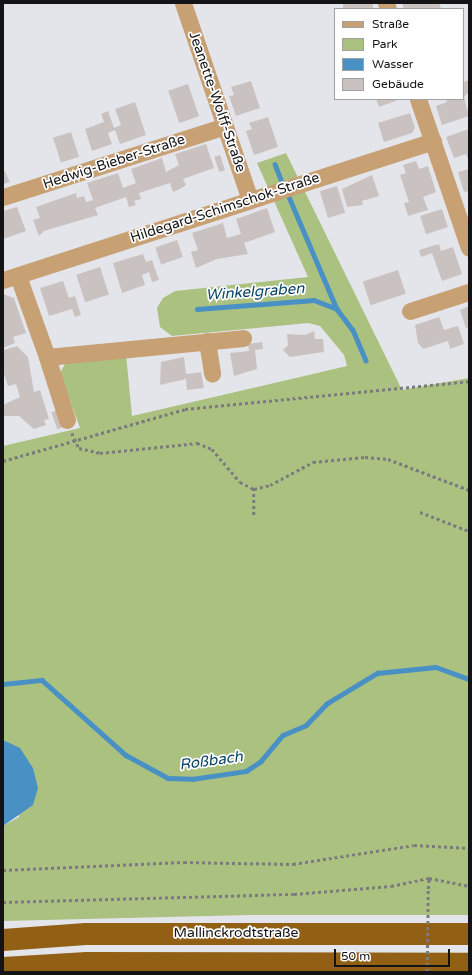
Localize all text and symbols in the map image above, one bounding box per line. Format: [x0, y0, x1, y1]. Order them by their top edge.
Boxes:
legend [334, 8, 464, 100]
text: Straße [372, 17, 409, 31]
street label: Jeanette-Wolff-Straße [185, 29, 249, 175]
text: Park [372, 37, 398, 51]
text: Wasser [372, 57, 413, 71]
text: Gebäude [372, 77, 424, 91]
street label: Hedwig-Bieber-Straße [41, 131, 187, 193]
street label: Hildegard-Schimschok-Straße [128, 169, 322, 247]
water label: Winkelgraben [205, 280, 305, 304]
water label: Roßbach [178, 748, 244, 774]
street label: Mallinckrodtstraße [174, 925, 298, 941]
scale bar [336, 941, 452, 967]
text: 50 m [341, 949, 370, 963]

